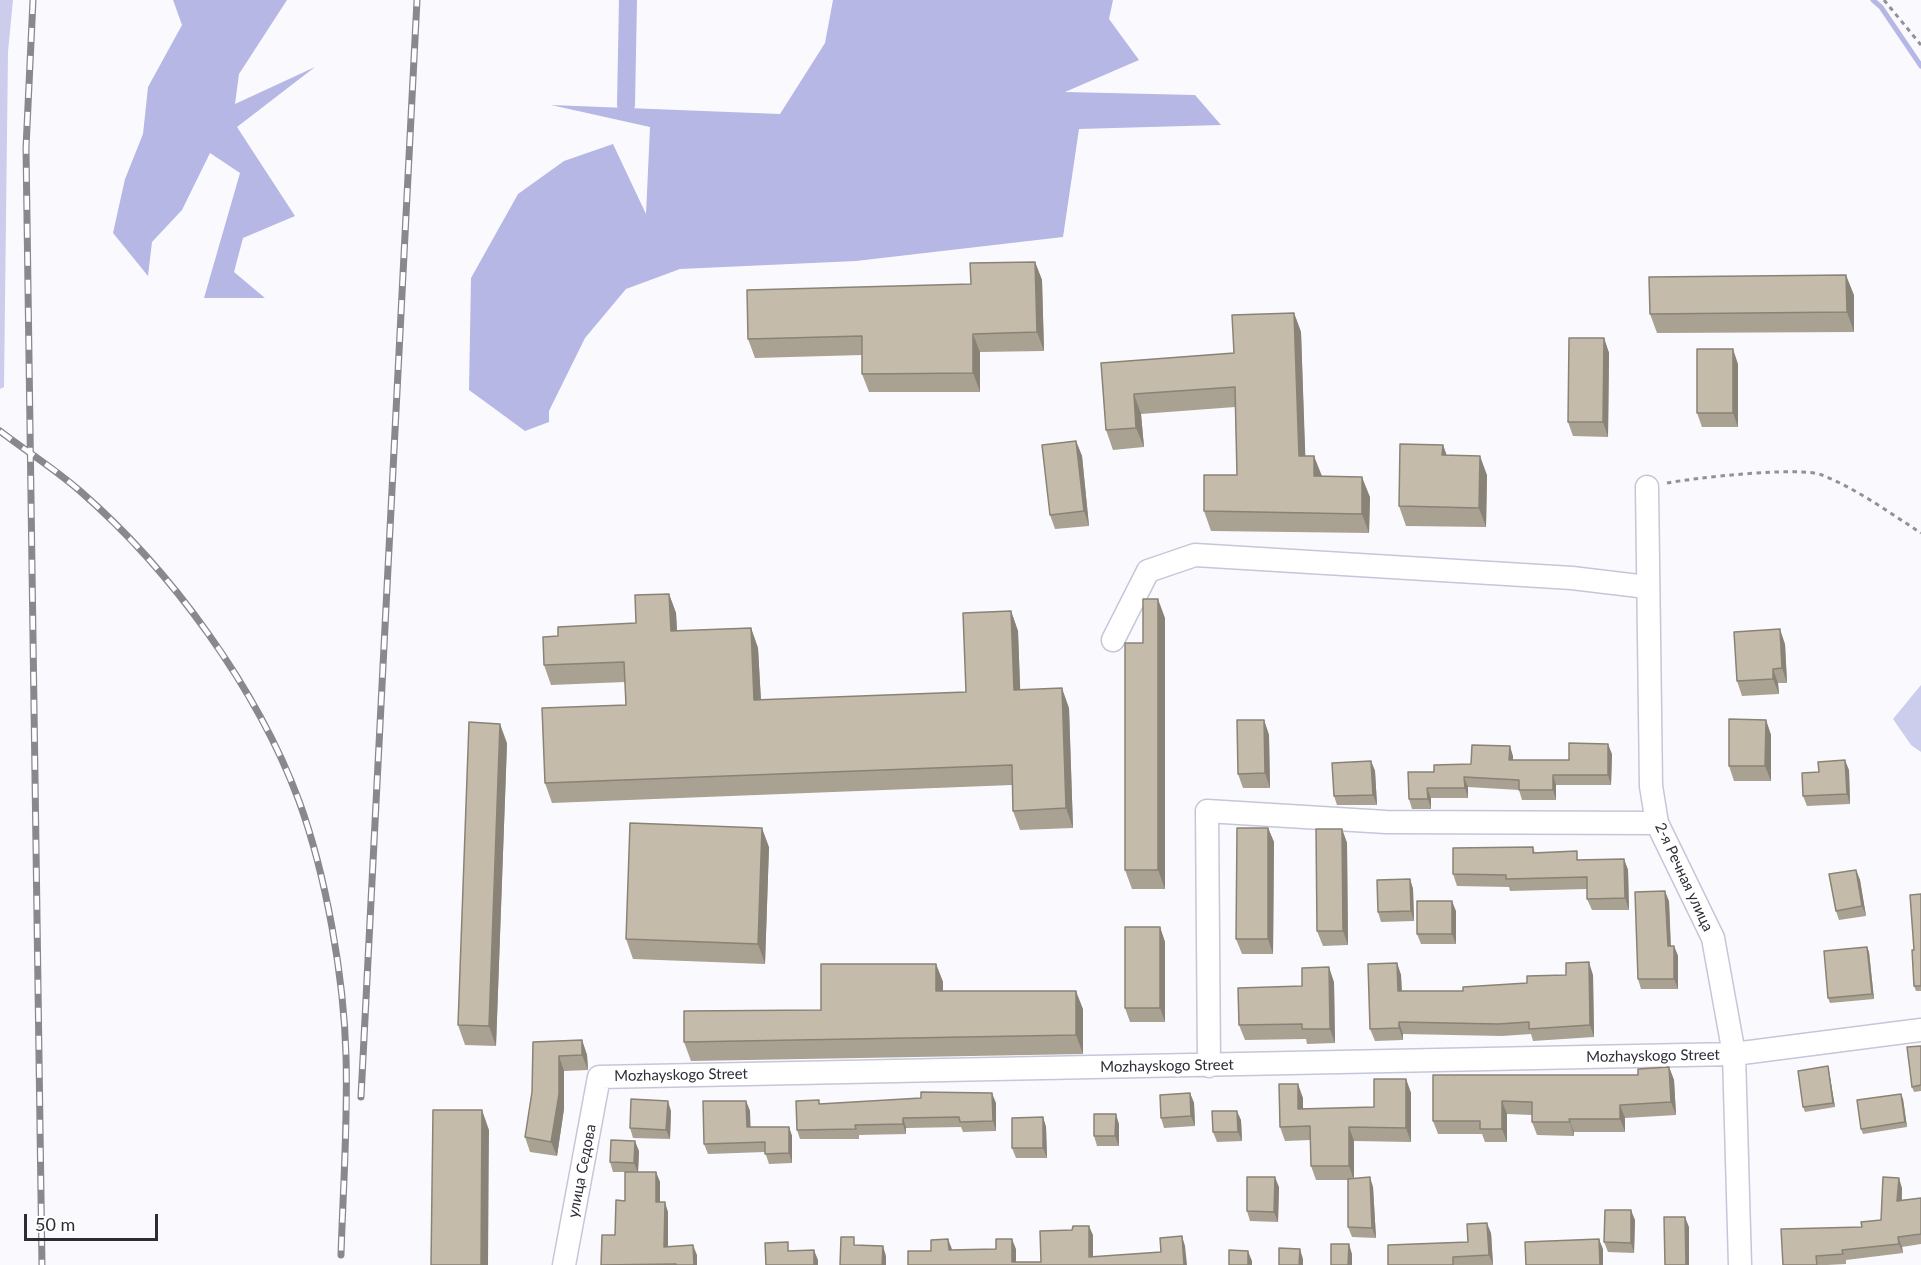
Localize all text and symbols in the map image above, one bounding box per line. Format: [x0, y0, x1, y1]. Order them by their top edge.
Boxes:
street label: 2-я Речная улица [1651, 820, 1717, 934]
street label: Mozhayskogo Street [1586, 1046, 1720, 1066]
street label: Mozhayskogo Street [1100, 1056, 1234, 1076]
street label: Mozhayskogo Street [614, 1065, 748, 1085]
street label: улица Седова [564, 1123, 600, 1219]
scale bar [27, 1202, 160, 1240]
text: 50 m [35, 1213, 75, 1235]

